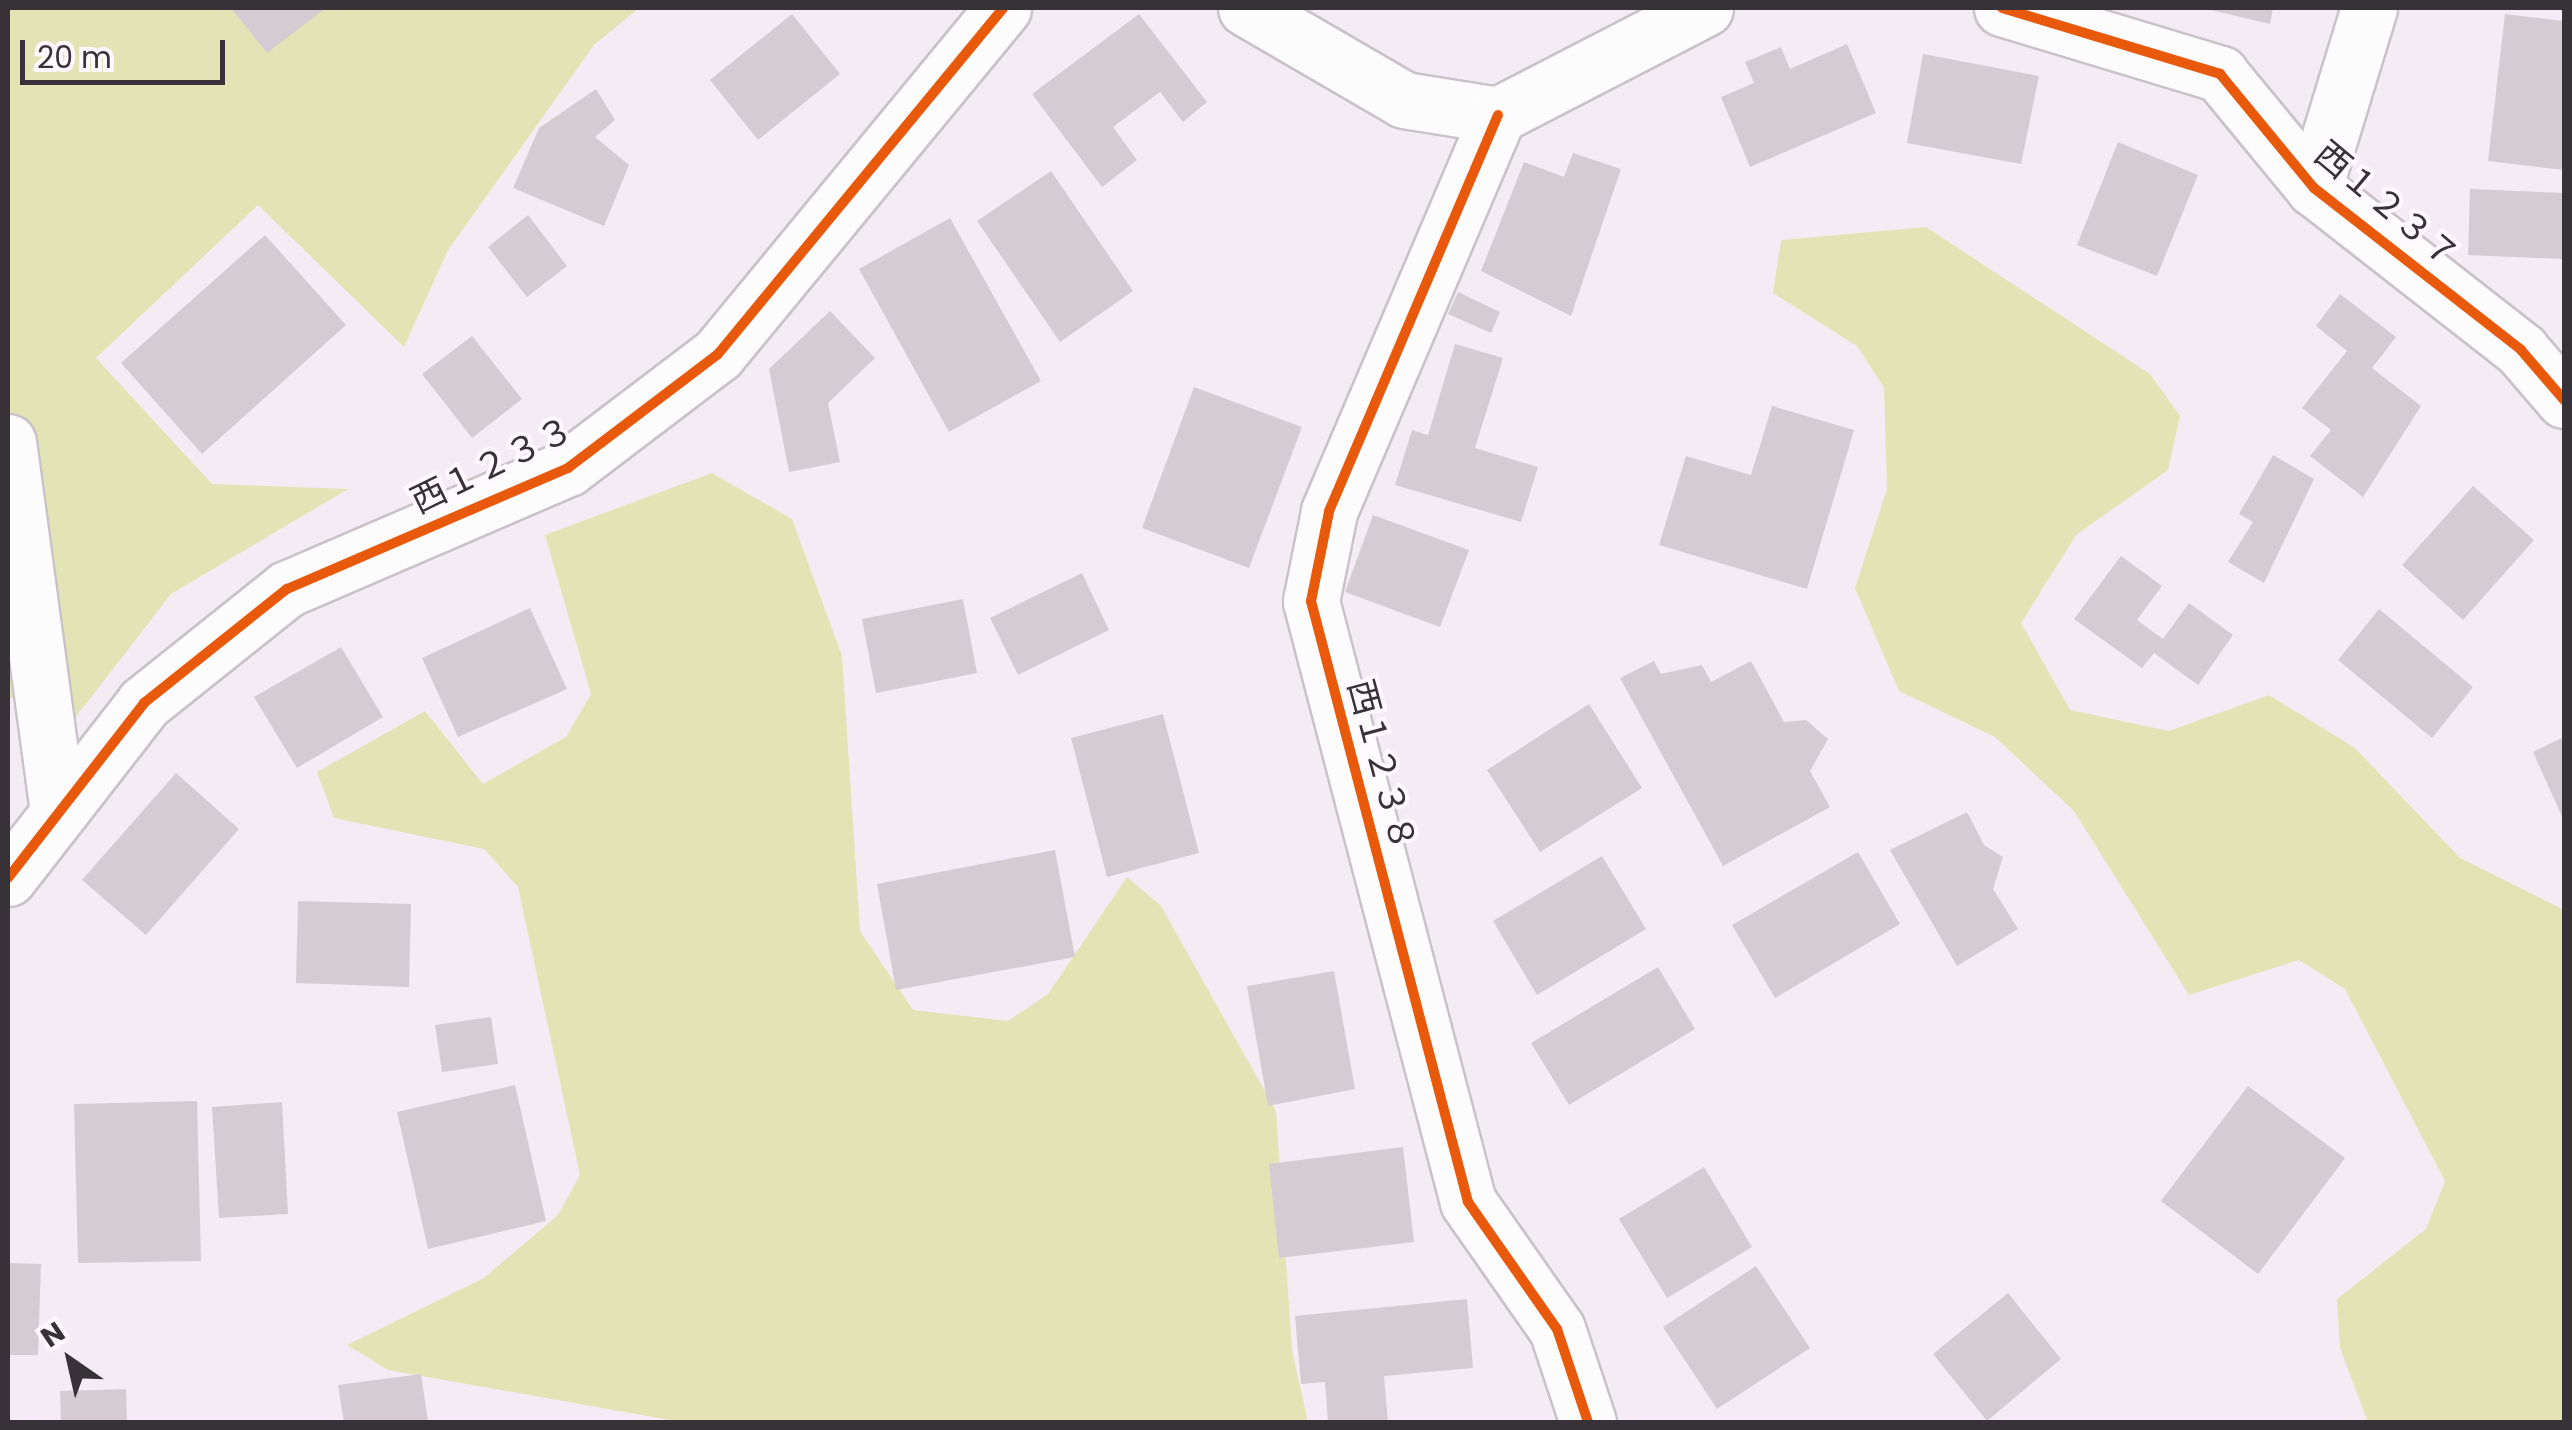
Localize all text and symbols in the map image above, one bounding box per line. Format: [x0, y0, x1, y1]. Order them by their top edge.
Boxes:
scale bar [25, 20, 230, 82]
text: 20 m [37, 36, 112, 79]
street label: 西１２３７ [2306, 133, 2468, 277]
street label: 西１２３３ [404, 408, 580, 522]
street label: 西１２３８ [1339, 675, 1425, 855]
north arrow [20, 1310, 120, 1410]
text: N [33, 1313, 73, 1357]

